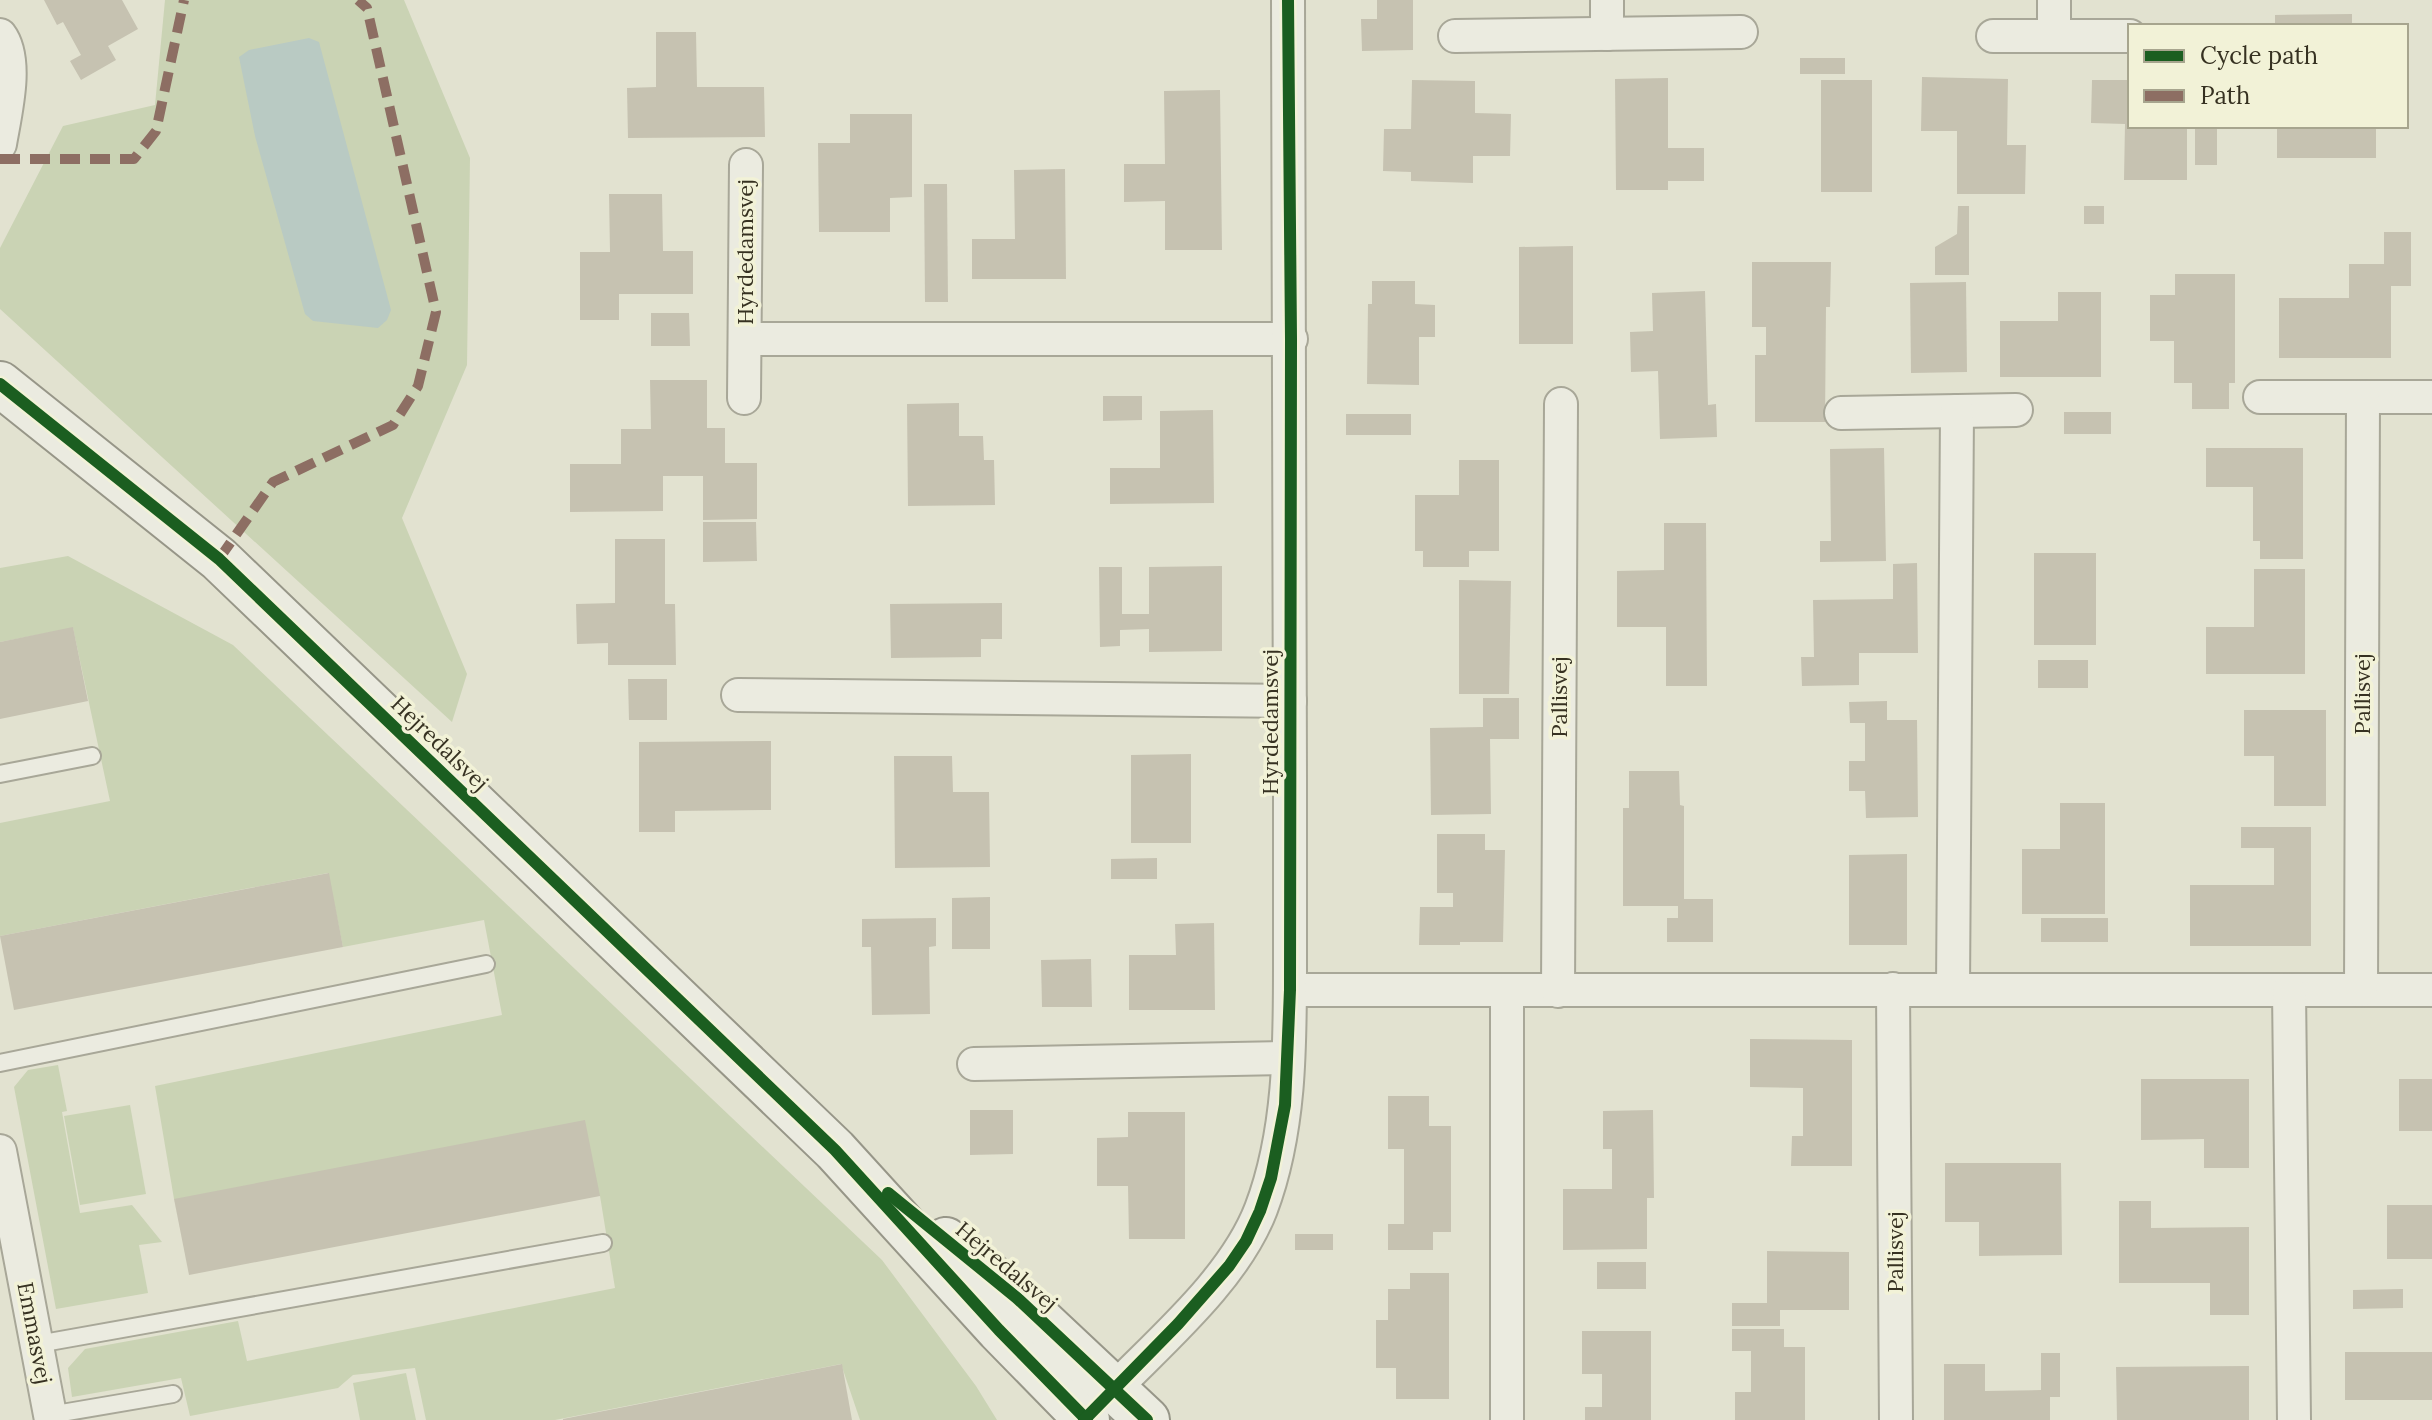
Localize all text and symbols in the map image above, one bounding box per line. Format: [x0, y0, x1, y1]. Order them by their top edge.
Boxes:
legend [2128, 24, 2408, 128]
text: Cycle path [2200, 40, 2318, 71]
text: Path [2200, 80, 2250, 111]
street label: Hyrdedamsvej [731, 179, 759, 325]
street label: Hyrdedamsvej [1256, 649, 1284, 795]
street label: Pallisvej [2348, 653, 2376, 735]
street label: Pallisvej [1545, 656, 1573, 738]
street label: Hejredalsvej [385, 690, 495, 796]
street label: Pallisvej [1881, 1211, 1909, 1293]
street label: Hejredalsvej [950, 1215, 1064, 1317]
street label: Emmasvej [11, 1280, 59, 1386]

